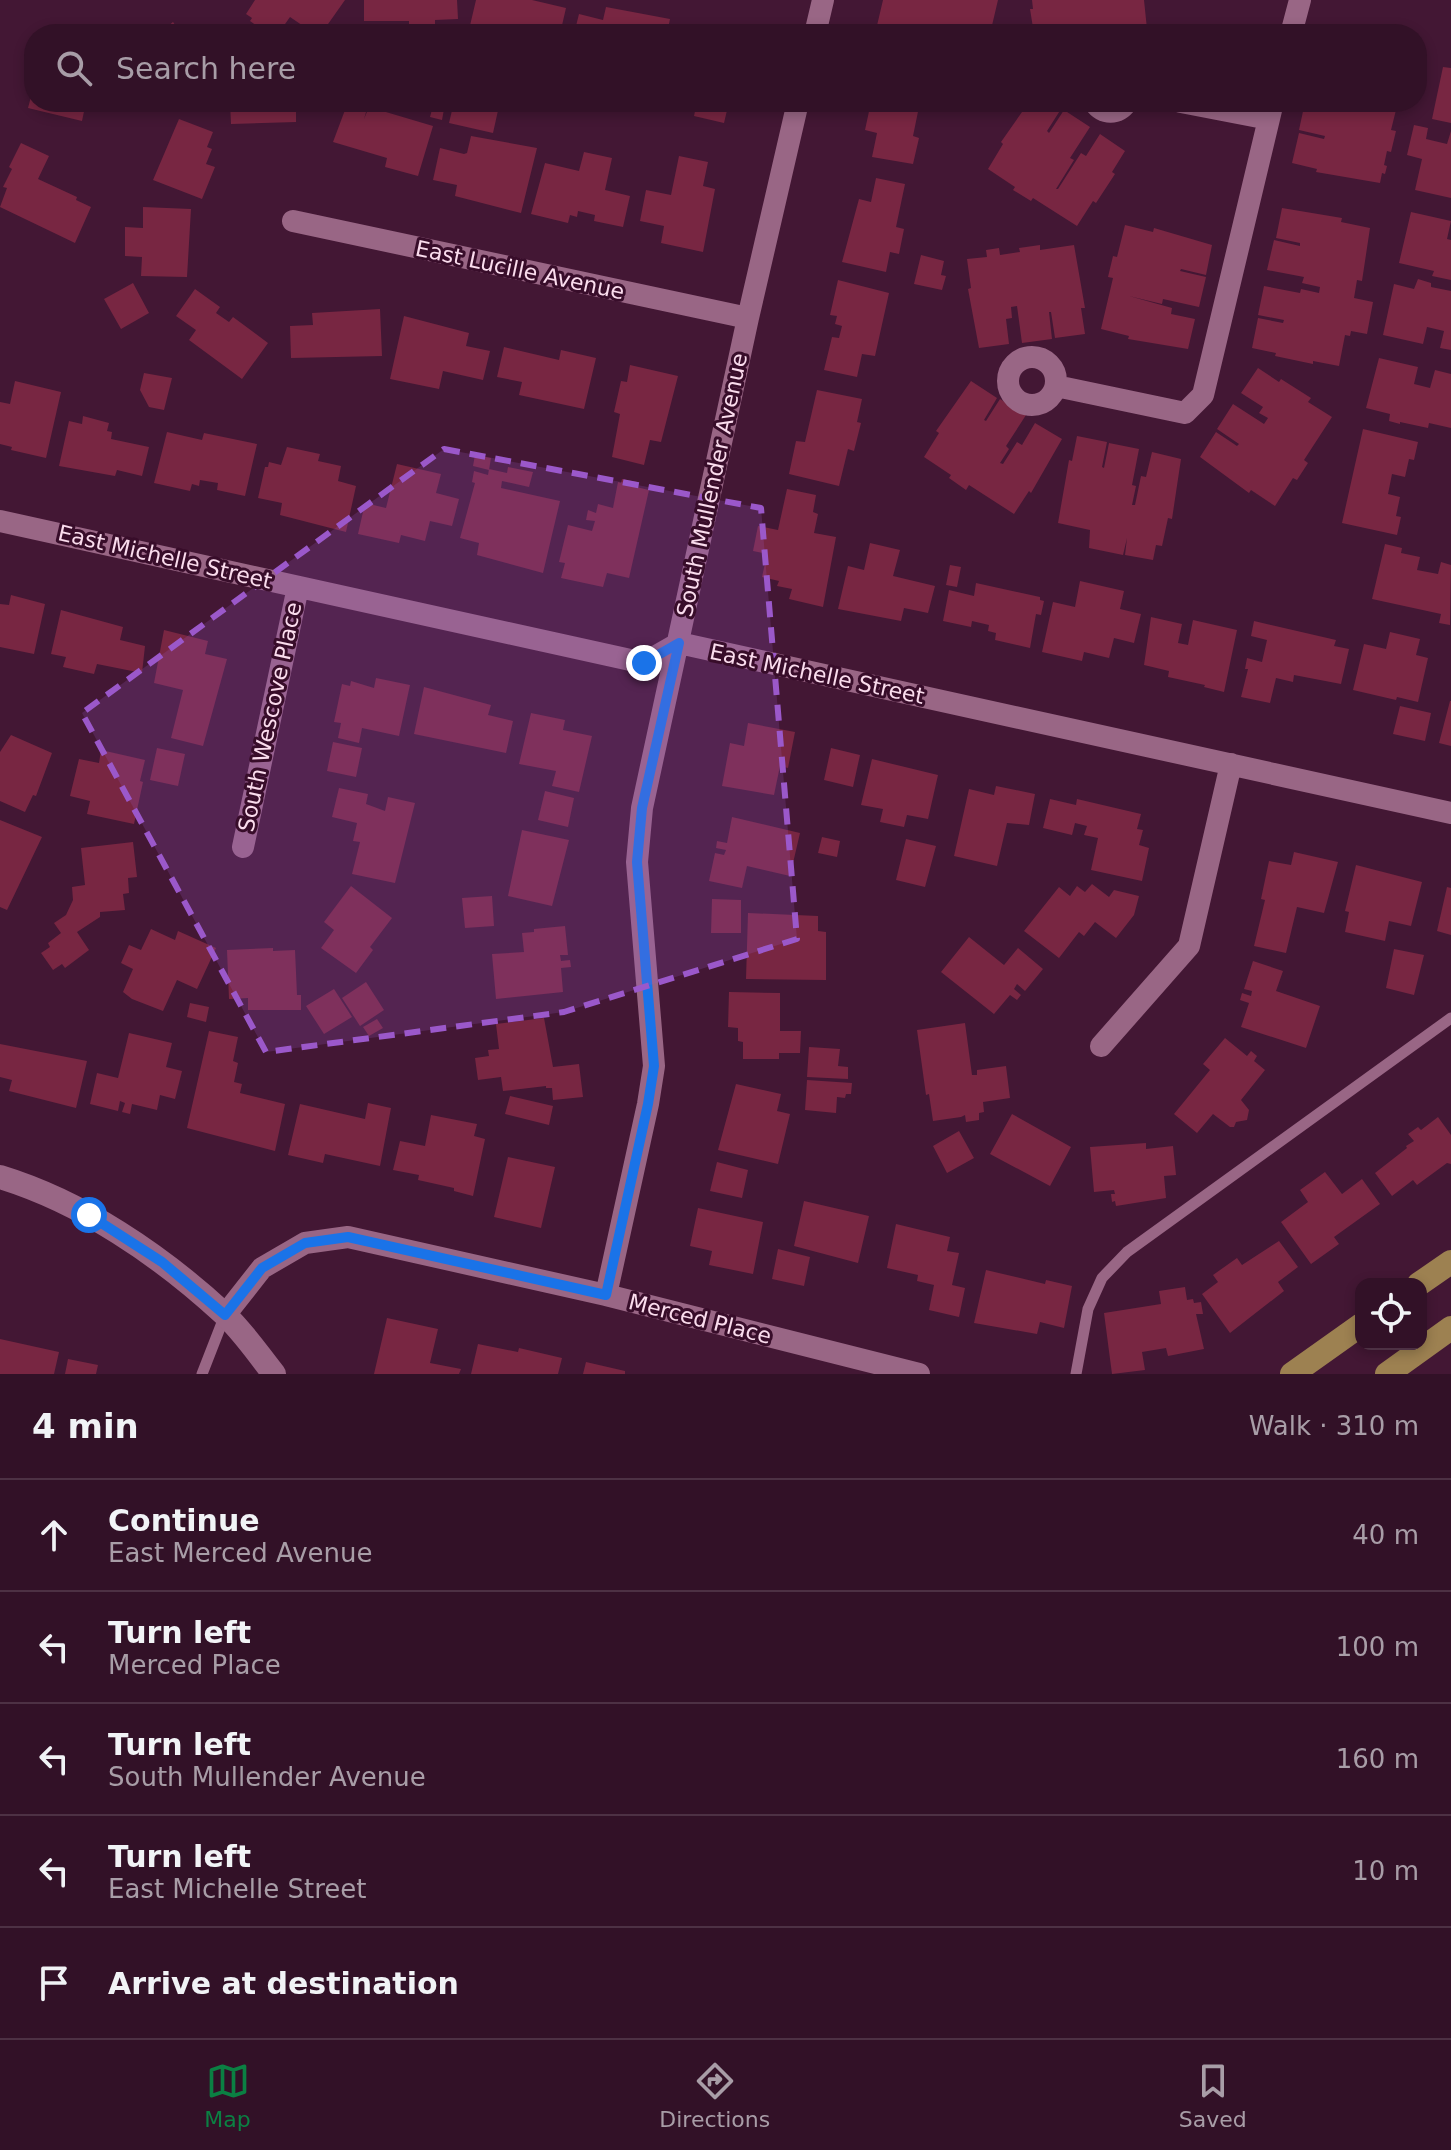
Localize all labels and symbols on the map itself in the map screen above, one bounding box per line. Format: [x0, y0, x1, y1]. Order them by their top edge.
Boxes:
street label: East Lucille Avenue [413, 236, 627, 304]
street label: South Mullender Avenue [672, 351, 752, 619]
street label: East Michelle Street [56, 520, 275, 594]
street label: South Wescove Place [233, 600, 307, 834]
street label: East Michelle Street [707, 639, 927, 709]
route end [626, 645, 662, 681]
route start [71, 1197, 107, 1233]
street label: Merced Place [626, 1289, 774, 1349]

